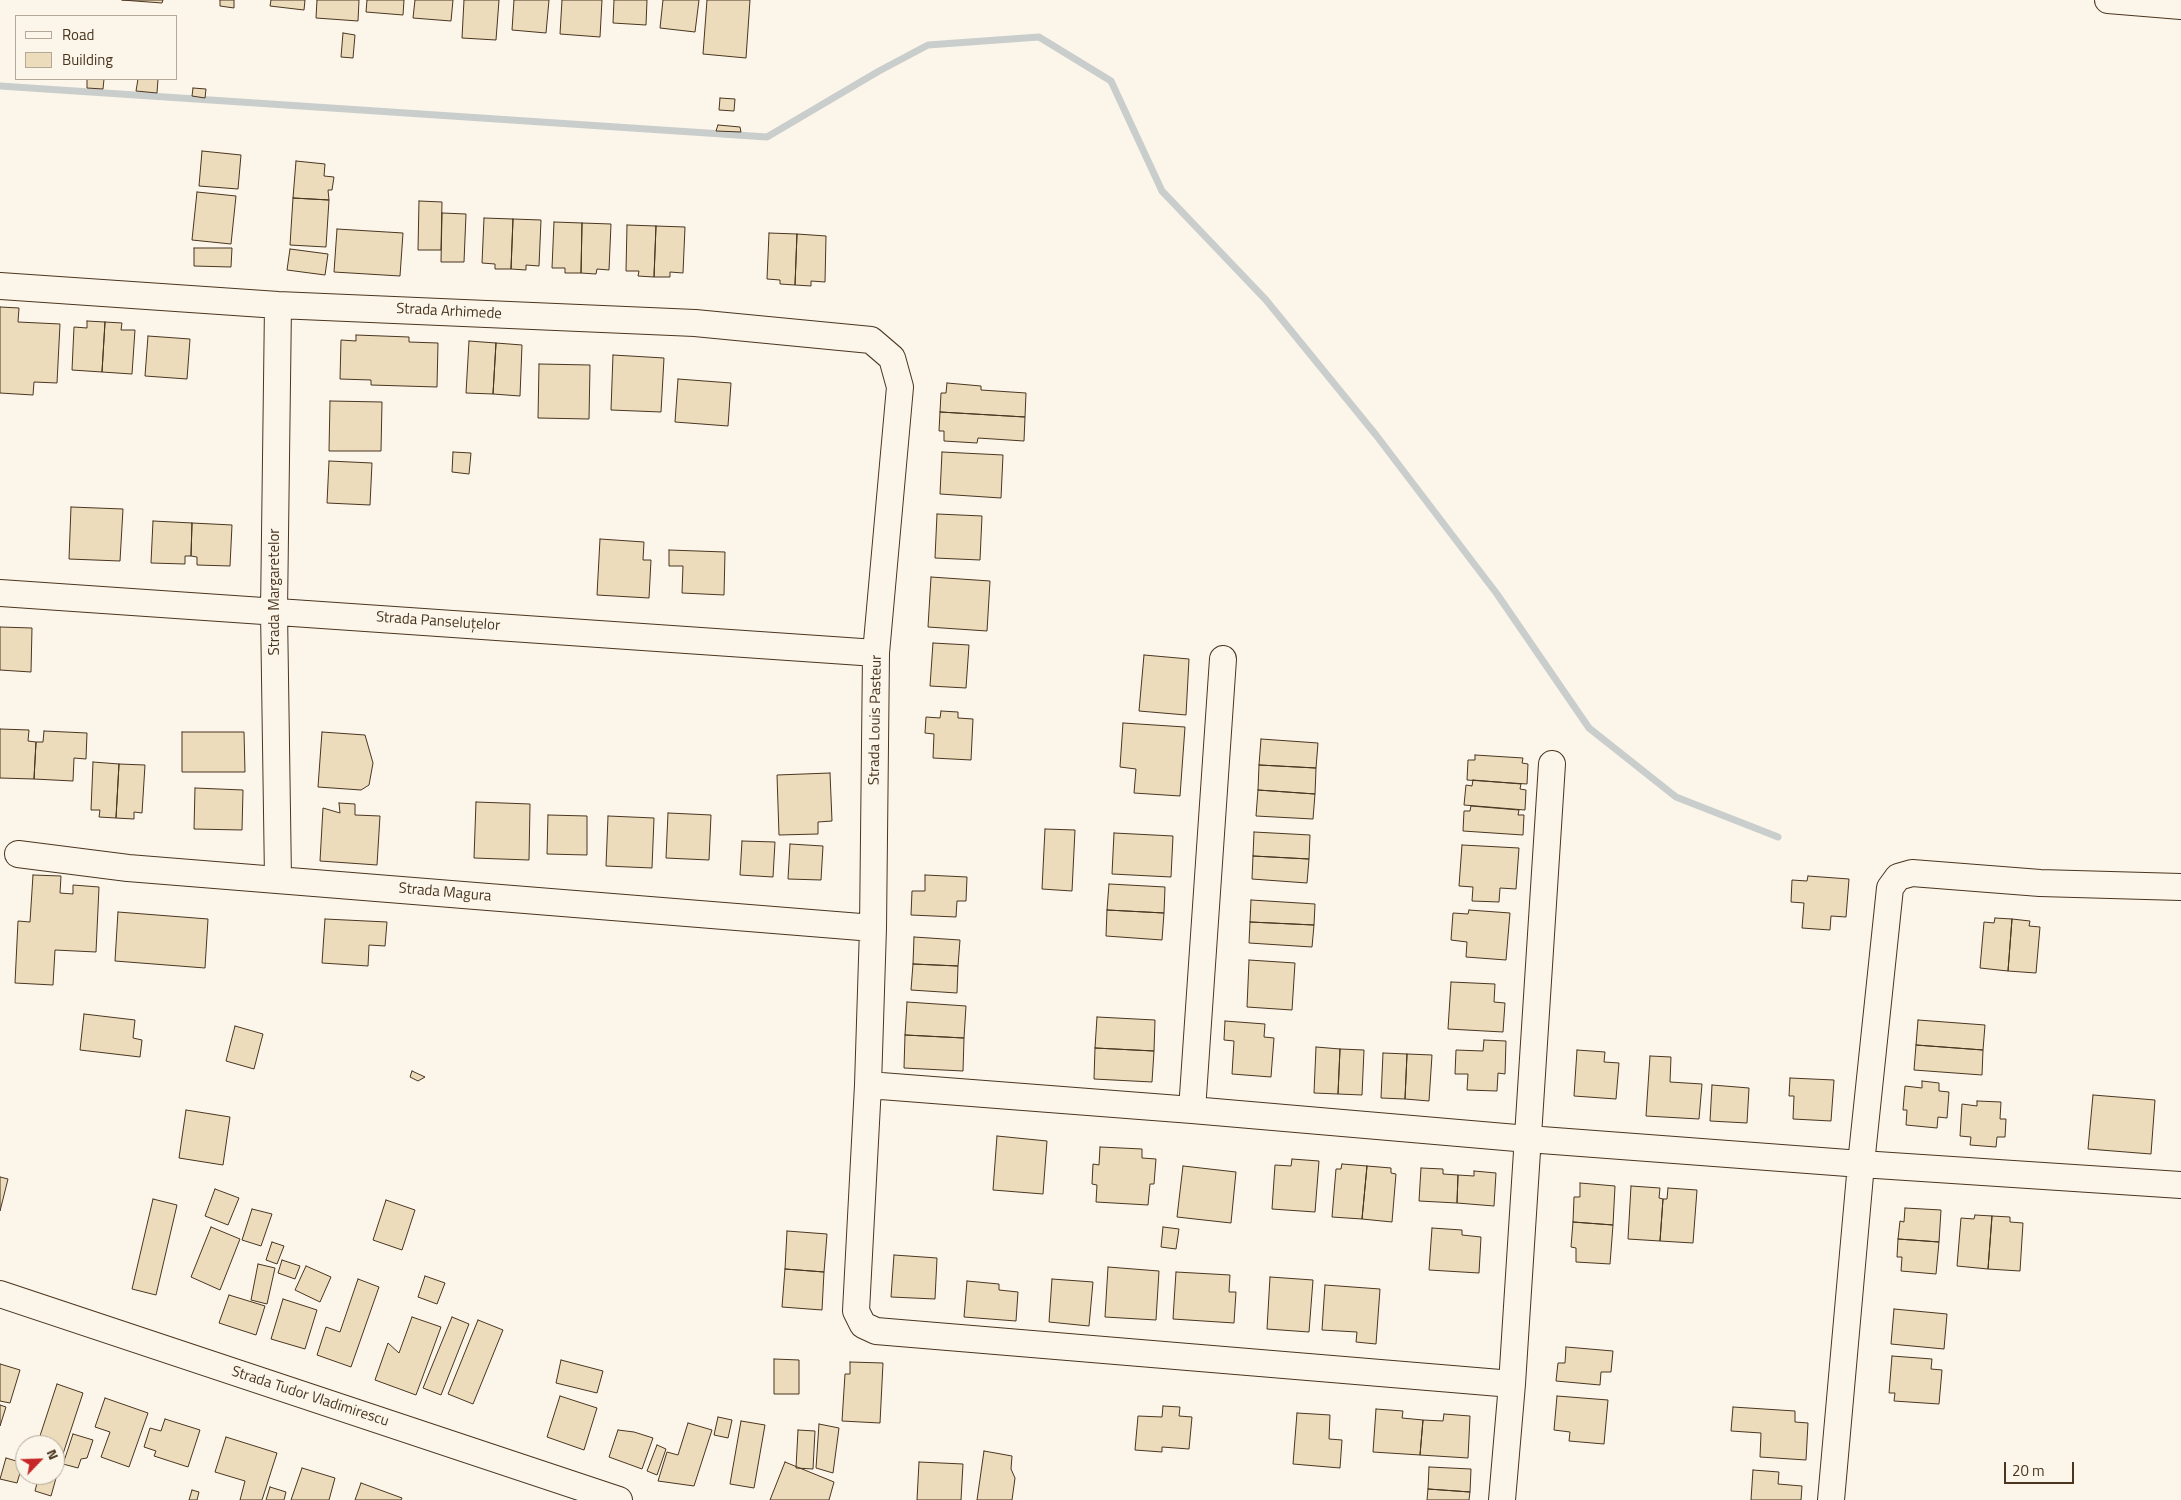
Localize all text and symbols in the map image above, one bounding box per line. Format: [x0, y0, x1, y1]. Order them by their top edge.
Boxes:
legend [15, 15, 178, 80]
text: Road [62, 23, 94, 46]
text: Building [62, 48, 113, 71]
street label: Strada Arhimede [396, 300, 502, 324]
street label: Strada Margaretelor [266, 528, 284, 656]
street label: Strada Panseluțelor [375, 609, 501, 635]
street label: Strada Louis Pasteur [866, 655, 886, 785]
street label: Strada Magura [398, 880, 492, 906]
street label: Strada Tudor Vladimirescu [229, 1363, 391, 1431]
north arrow [15, 1435, 65, 1485]
text: N [42, 1445, 65, 1463]
scale bar [2006, 1452, 2076, 1484]
text: 20 m [2012, 1459, 2045, 1482]

